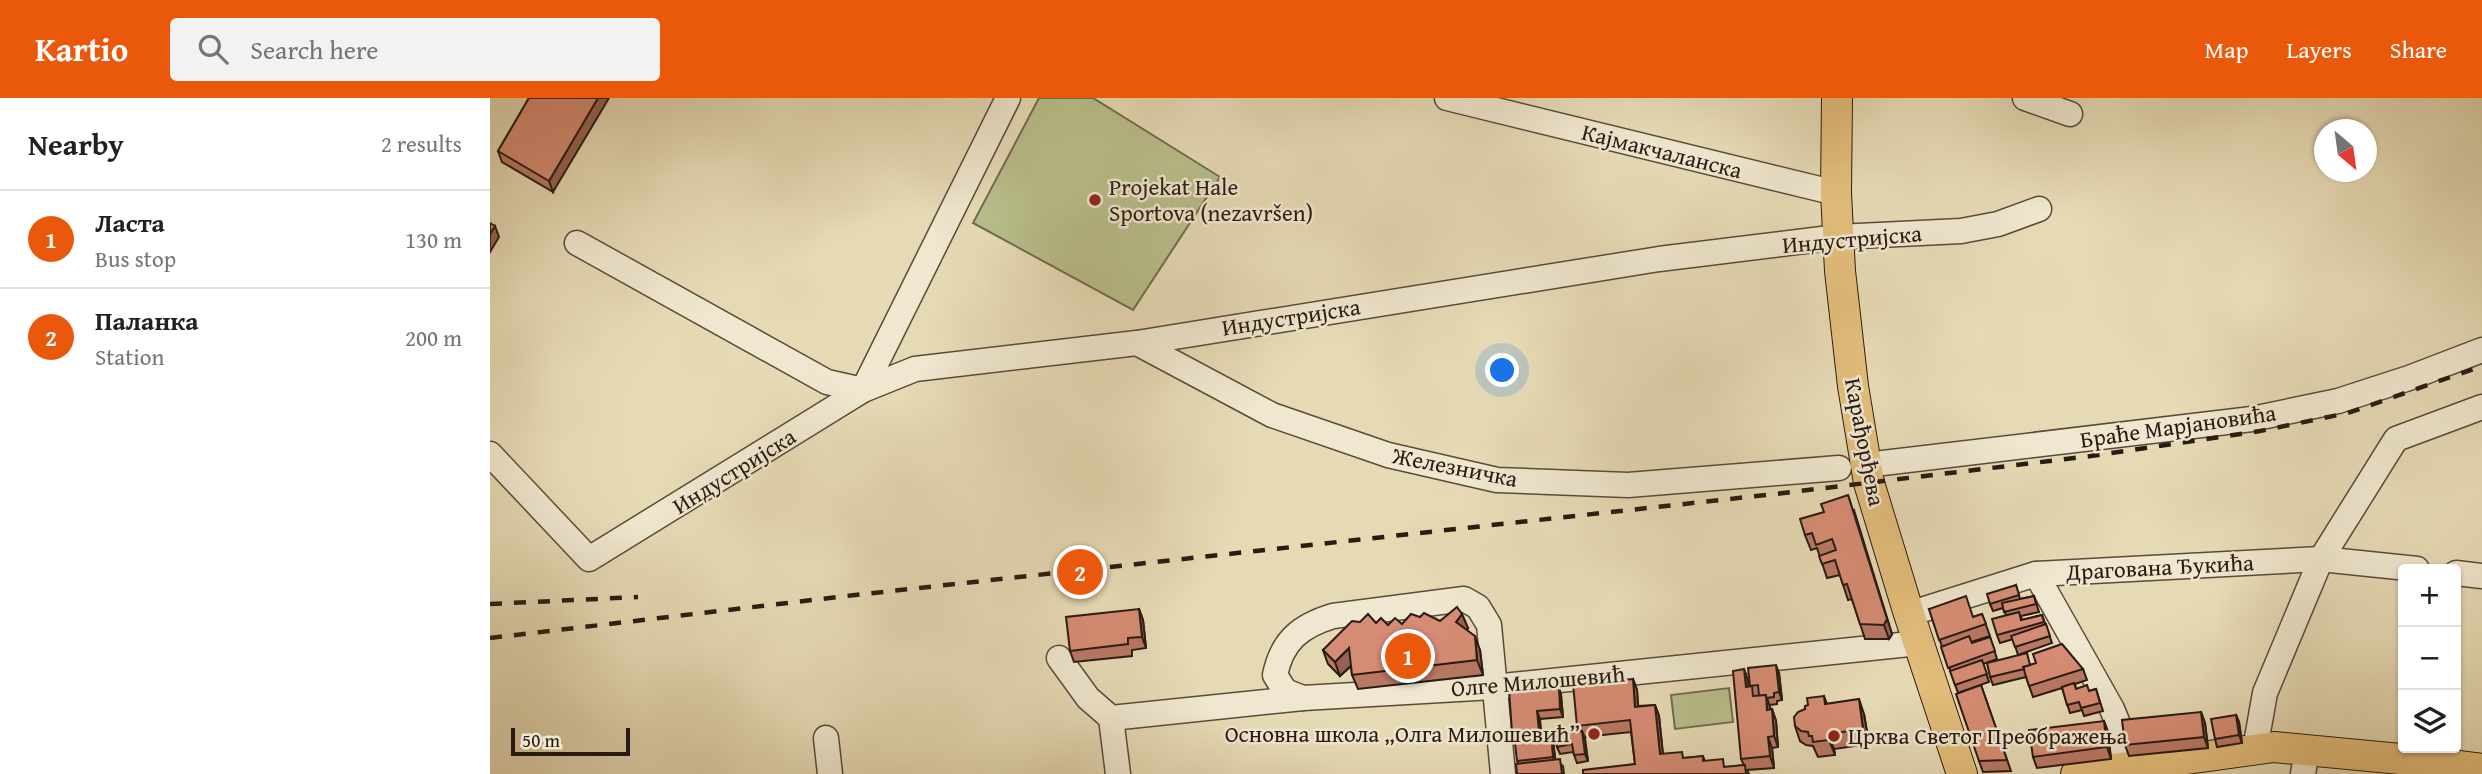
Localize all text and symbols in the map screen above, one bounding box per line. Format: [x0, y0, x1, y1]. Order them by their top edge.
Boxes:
search box [170, 18, 660, 81]
text: Kartio [35, 25, 128, 73]
icon: search [194, 30, 232, 68]
text: Search here [250, 30, 379, 69]
text: Map [2205, 32, 2248, 67]
text: Layers [2286, 32, 2352, 67]
text: Share [2390, 32, 2447, 67]
street label: Кајмакчаланска [1579, 115, 1746, 186]
north arrow [2314, 119, 2377, 182]
text: Nearby [28, 122, 124, 166]
text: 2 results [381, 127, 462, 160]
place label: Projekat Hale Sportova (nezavršen) [1109, 170, 1313, 229]
marker: Projekat Hale Sportova (nezavršen) [1087, 192, 1103, 208]
text: Ласта [95, 203, 165, 242]
street label: Индустријска [1781, 216, 1923, 261]
text: 1 [45, 223, 57, 256]
text: 130 m [405, 223, 462, 256]
text: Bus stop [95, 242, 176, 275]
street label: Индустријска [1219, 289, 1363, 344]
text: Паланка [95, 301, 199, 340]
text: 2 [45, 321, 57, 354]
text: 200 m [405, 321, 462, 354]
text: Station [95, 340, 164, 373]
your location [1485, 353, 1519, 387]
street label: Карађорђева [1837, 375, 1894, 509]
street label: Браће Марјановића [2078, 395, 2278, 456]
street label: Индустријска [666, 420, 802, 522]
street label: Железничка [1389, 438, 1521, 495]
street label: Драгована Ђукића [2064, 545, 2255, 588]
pin: 2 [1057, 546, 1103, 598]
map controls [2398, 564, 2461, 753]
button: + [2398, 564, 2461, 627]
button: − [2398, 627, 2461, 690]
pin: 1 [1385, 630, 1431, 682]
street label: Олге Милошевић [1450, 656, 1626, 705]
button: layers [2398, 690, 2461, 753]
place label: Основна школа „Олга Милошевић” [1225, 717, 1580, 750]
place label: Црква Светог Преображења [1848, 719, 2128, 752]
scale bar [511, 725, 630, 757]
text: 50 m [522, 726, 560, 754]
marker: Основна школа „Олга Милошевић” [1586, 726, 1602, 742]
marker: Црква Светог Преображења [1826, 728, 1842, 744]

